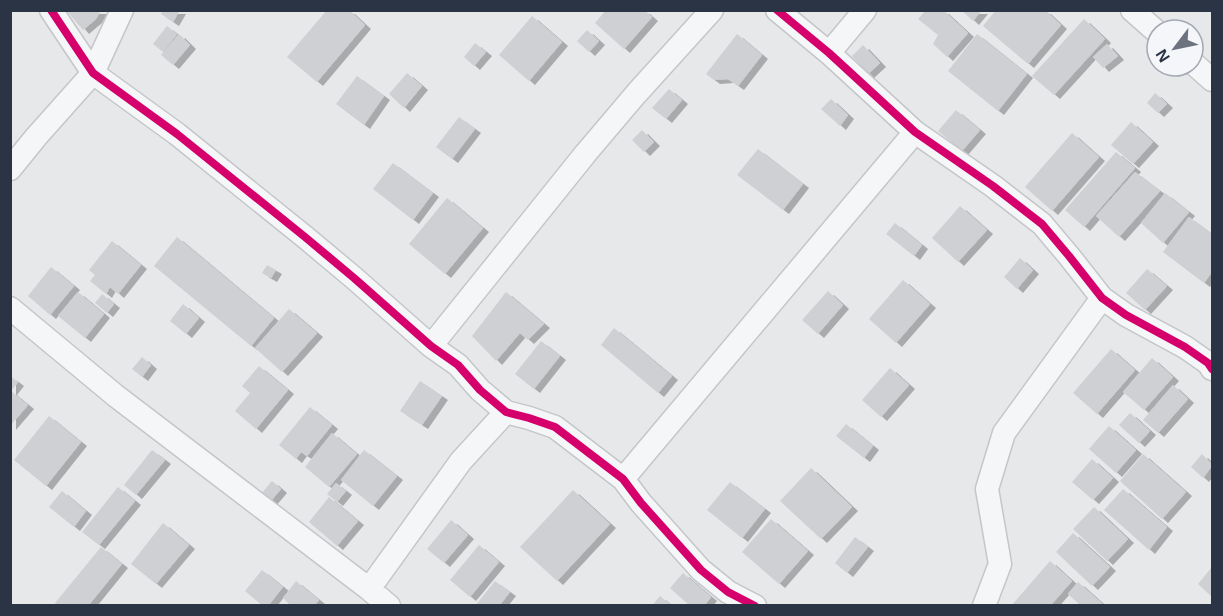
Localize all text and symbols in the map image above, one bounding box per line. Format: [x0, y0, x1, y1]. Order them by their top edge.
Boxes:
north arrow [1145, 18, 1205, 78]
text: N [1152, 46, 1173, 65]

